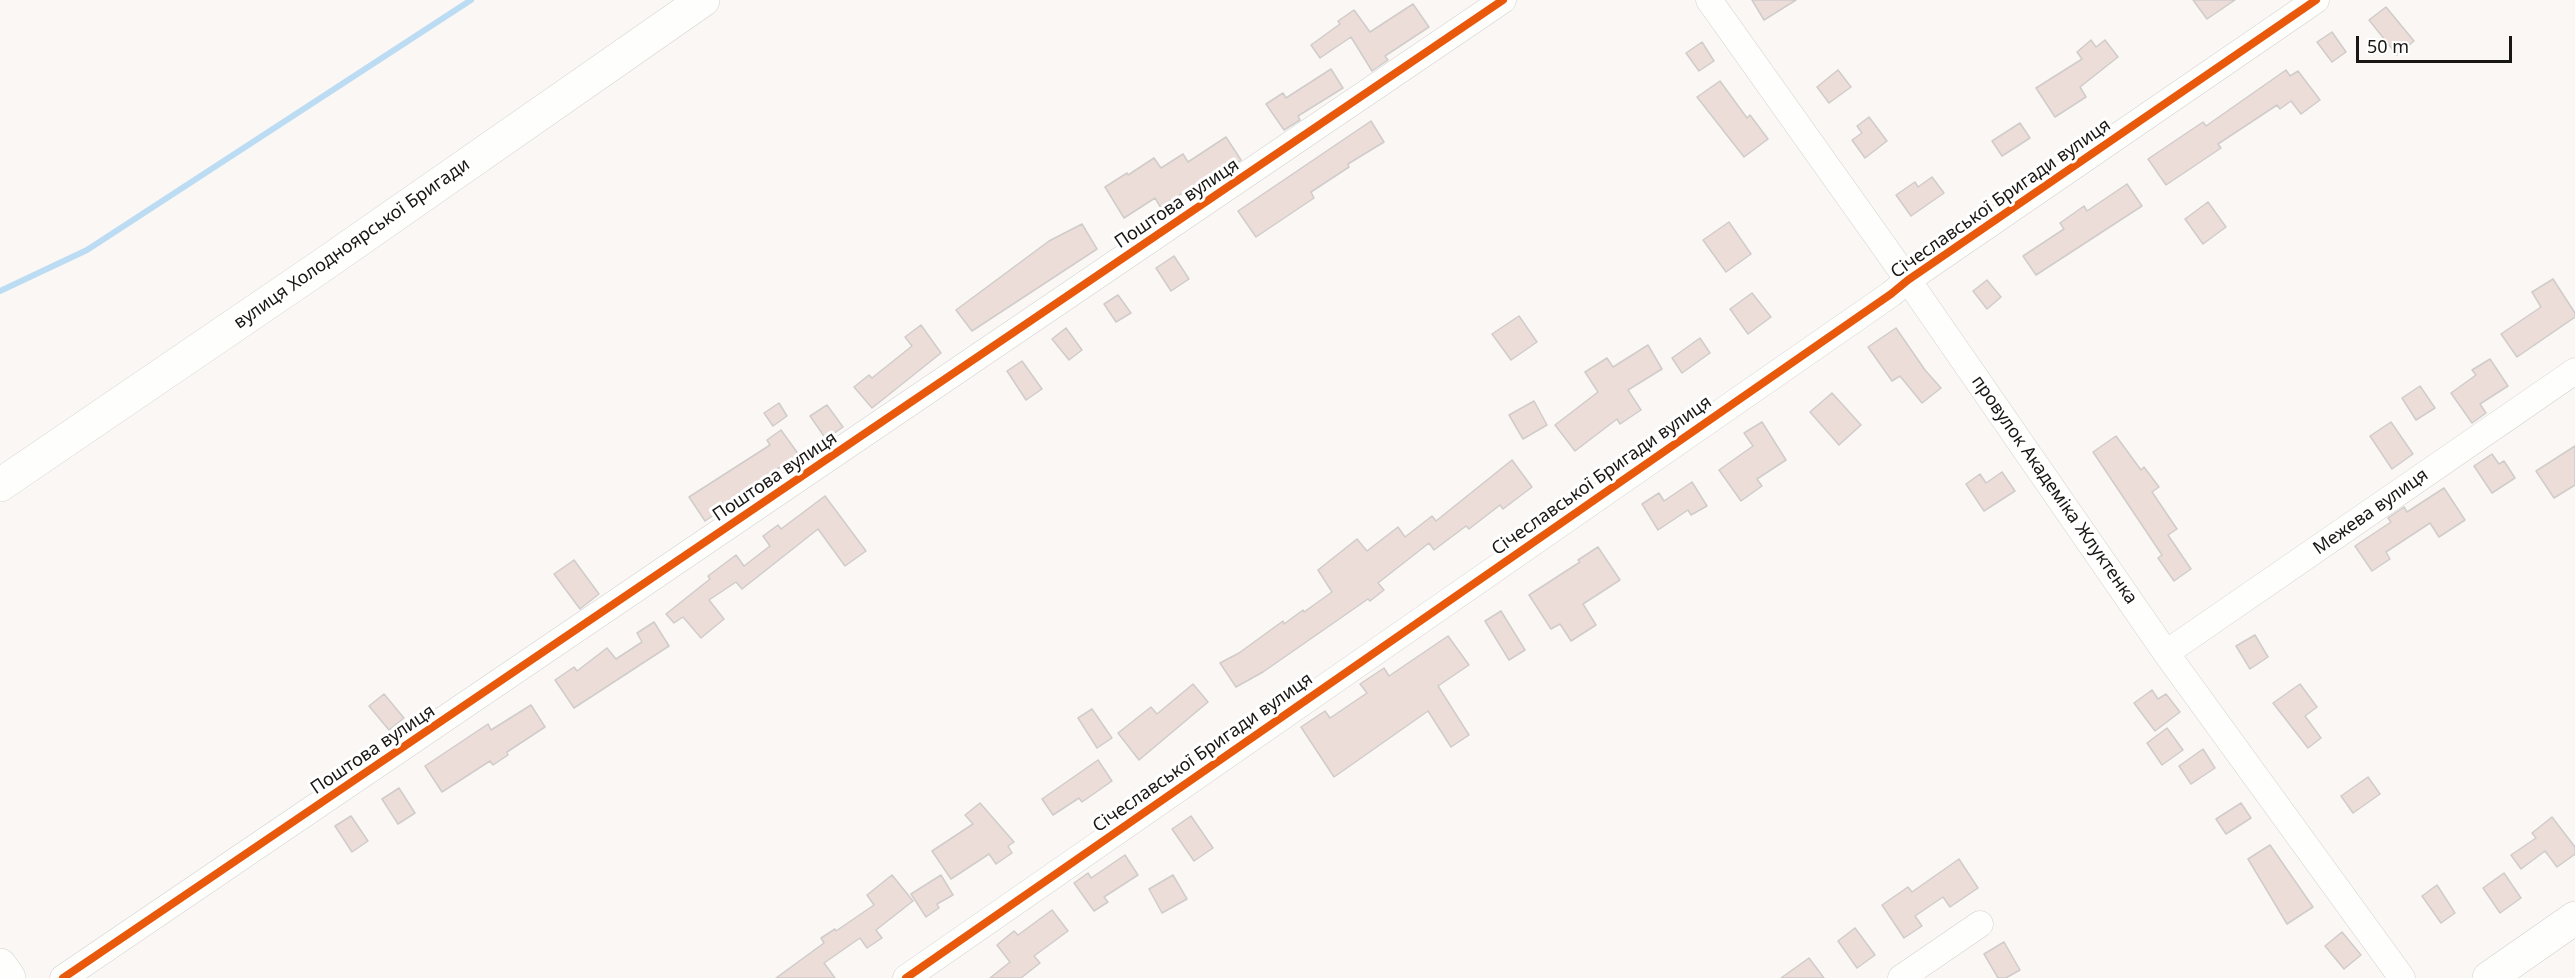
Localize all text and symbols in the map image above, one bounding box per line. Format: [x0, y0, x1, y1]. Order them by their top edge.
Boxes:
scale bar [2359, 24, 2515, 62]
text: 50 m [2367, 34, 2409, 58]
street label: Січеславської Бригади вулиця [1887, 115, 2115, 283]
street label: вулиця Холодноярської Бригади [230, 154, 474, 334]
street label: Поштова вулиця [1111, 154, 1243, 254]
street label: провулок Академіка Жлуктенка [1967, 372, 2141, 608]
street label: Січеславської Бригади вулиця [1488, 392, 1716, 560]
street label: Поштова вулиця [709, 427, 841, 527]
street label: Межева вулиця [2309, 464, 2433, 560]
street label: Січеславської Бригади вулиця [1089, 669, 1317, 837]
street label: Поштова вулиця [307, 700, 439, 800]

